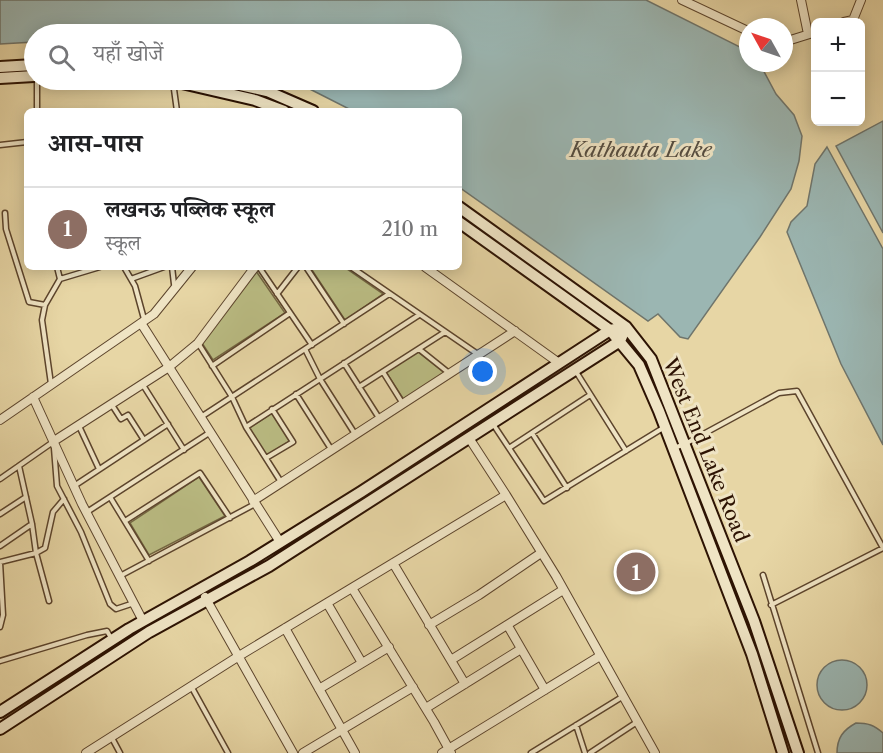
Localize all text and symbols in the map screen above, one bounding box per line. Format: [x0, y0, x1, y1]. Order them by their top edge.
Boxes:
north arrow [739, 18, 793, 72]
map controls [811, 18, 865, 126]
button: + [811, 18, 865, 72]
search box [24, 24, 462, 90]
text: यहाँ खोजें [93, 40, 163, 67]
icon: search [45, 41, 78, 74]
button: − [811, 72, 865, 126]
text: आस-पास [48, 127, 142, 159]
water label: Kathauta Lake [568, 137, 713, 162]
text: लखनऊ पब्लिक स्कूल [105, 196, 274, 223]
text: 1 [63, 217, 72, 241]
text: 210 m [381, 217, 438, 241]
text: स्कूल [105, 231, 141, 255]
street label: West End Lake Road [658, 353, 754, 546]
your location [468, 357, 497, 386]
pin: 1 [616, 550, 656, 594]

